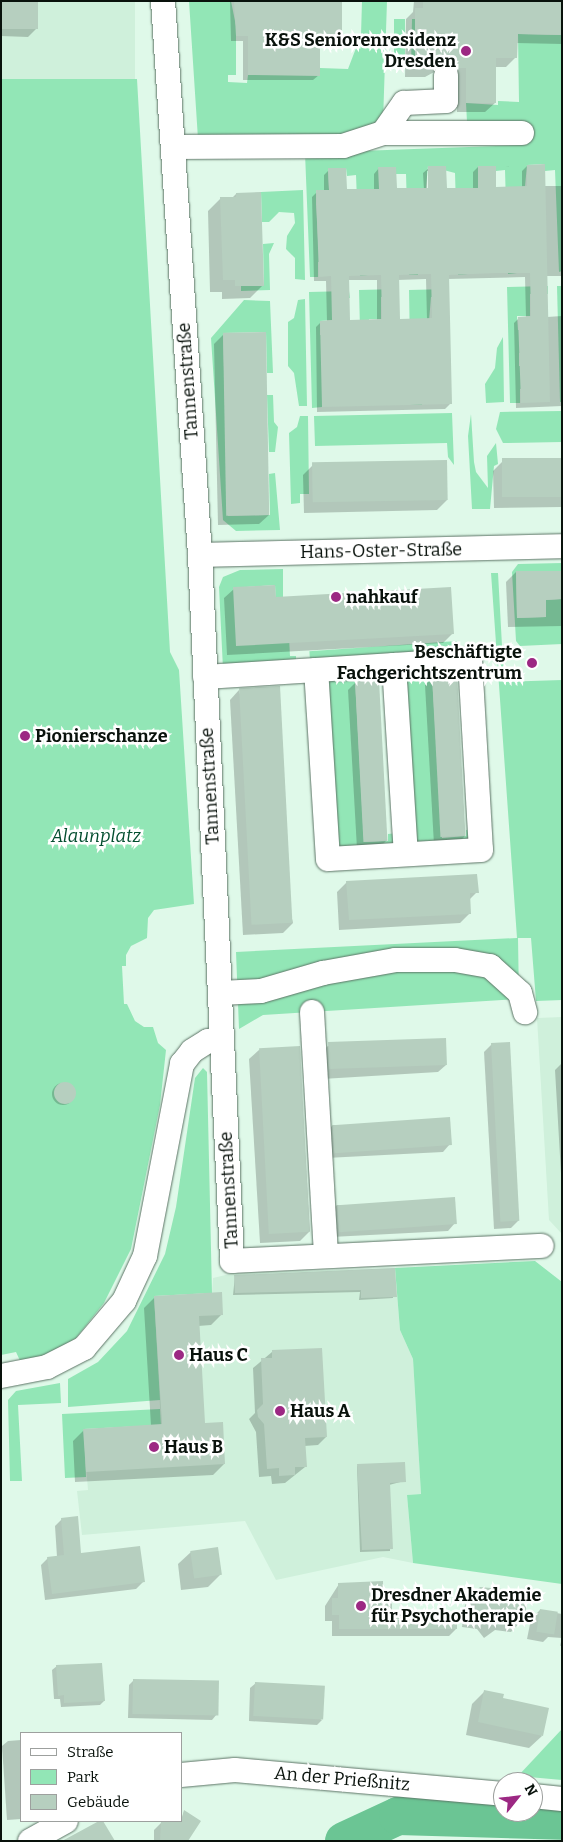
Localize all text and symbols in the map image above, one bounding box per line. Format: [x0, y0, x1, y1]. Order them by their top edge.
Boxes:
place label: K&S Seniorenresidenz Dresden [265, 30, 456, 72]
marker: K&S Seniorenresidenz Dresden [460, 45, 472, 57]
street label: Tannenstraße [173, 322, 203, 440]
street label: Hans-Oster-Straße [300, 539, 462, 563]
place label: nahkauf [346, 586, 418, 608]
marker: nahkauf [330, 591, 342, 603]
place label: Beschäftigte Fachgerichtszentrum [337, 642, 522, 684]
marker: Beschäftigte Fachgerichtszentrum [526, 657, 538, 669]
place label: Pionierschanze [35, 725, 168, 747]
street label: Tannenstraße [196, 727, 224, 845]
marker: Pionierschanze [19, 730, 31, 742]
park label: Alaunplatz [51, 825, 141, 847]
street label: Tannenstraße [215, 1131, 243, 1249]
place label: Haus C [189, 1344, 248, 1366]
marker: Haus C [173, 1349, 185, 1361]
place label: Haus A [290, 1400, 350, 1422]
marker: Haus A [274, 1405, 286, 1417]
place label: Haus B [164, 1436, 223, 1458]
marker: Haus B [148, 1441, 160, 1453]
place label: Dresdner Akademie für Psychotherapie [371, 1585, 541, 1628]
marker: Dresdner Akademie für Psychotherapie [355, 1600, 367, 1612]
legend [20, 1732, 182, 1822]
text: Straße [67, 1743, 113, 1761]
street label: An der Prießnitz [273, 1762, 411, 1796]
text: Park [67, 1768, 99, 1786]
north arrow [493, 1772, 543, 1822]
text: N [521, 1781, 541, 1799]
text: Gebäude [67, 1793, 130, 1811]

